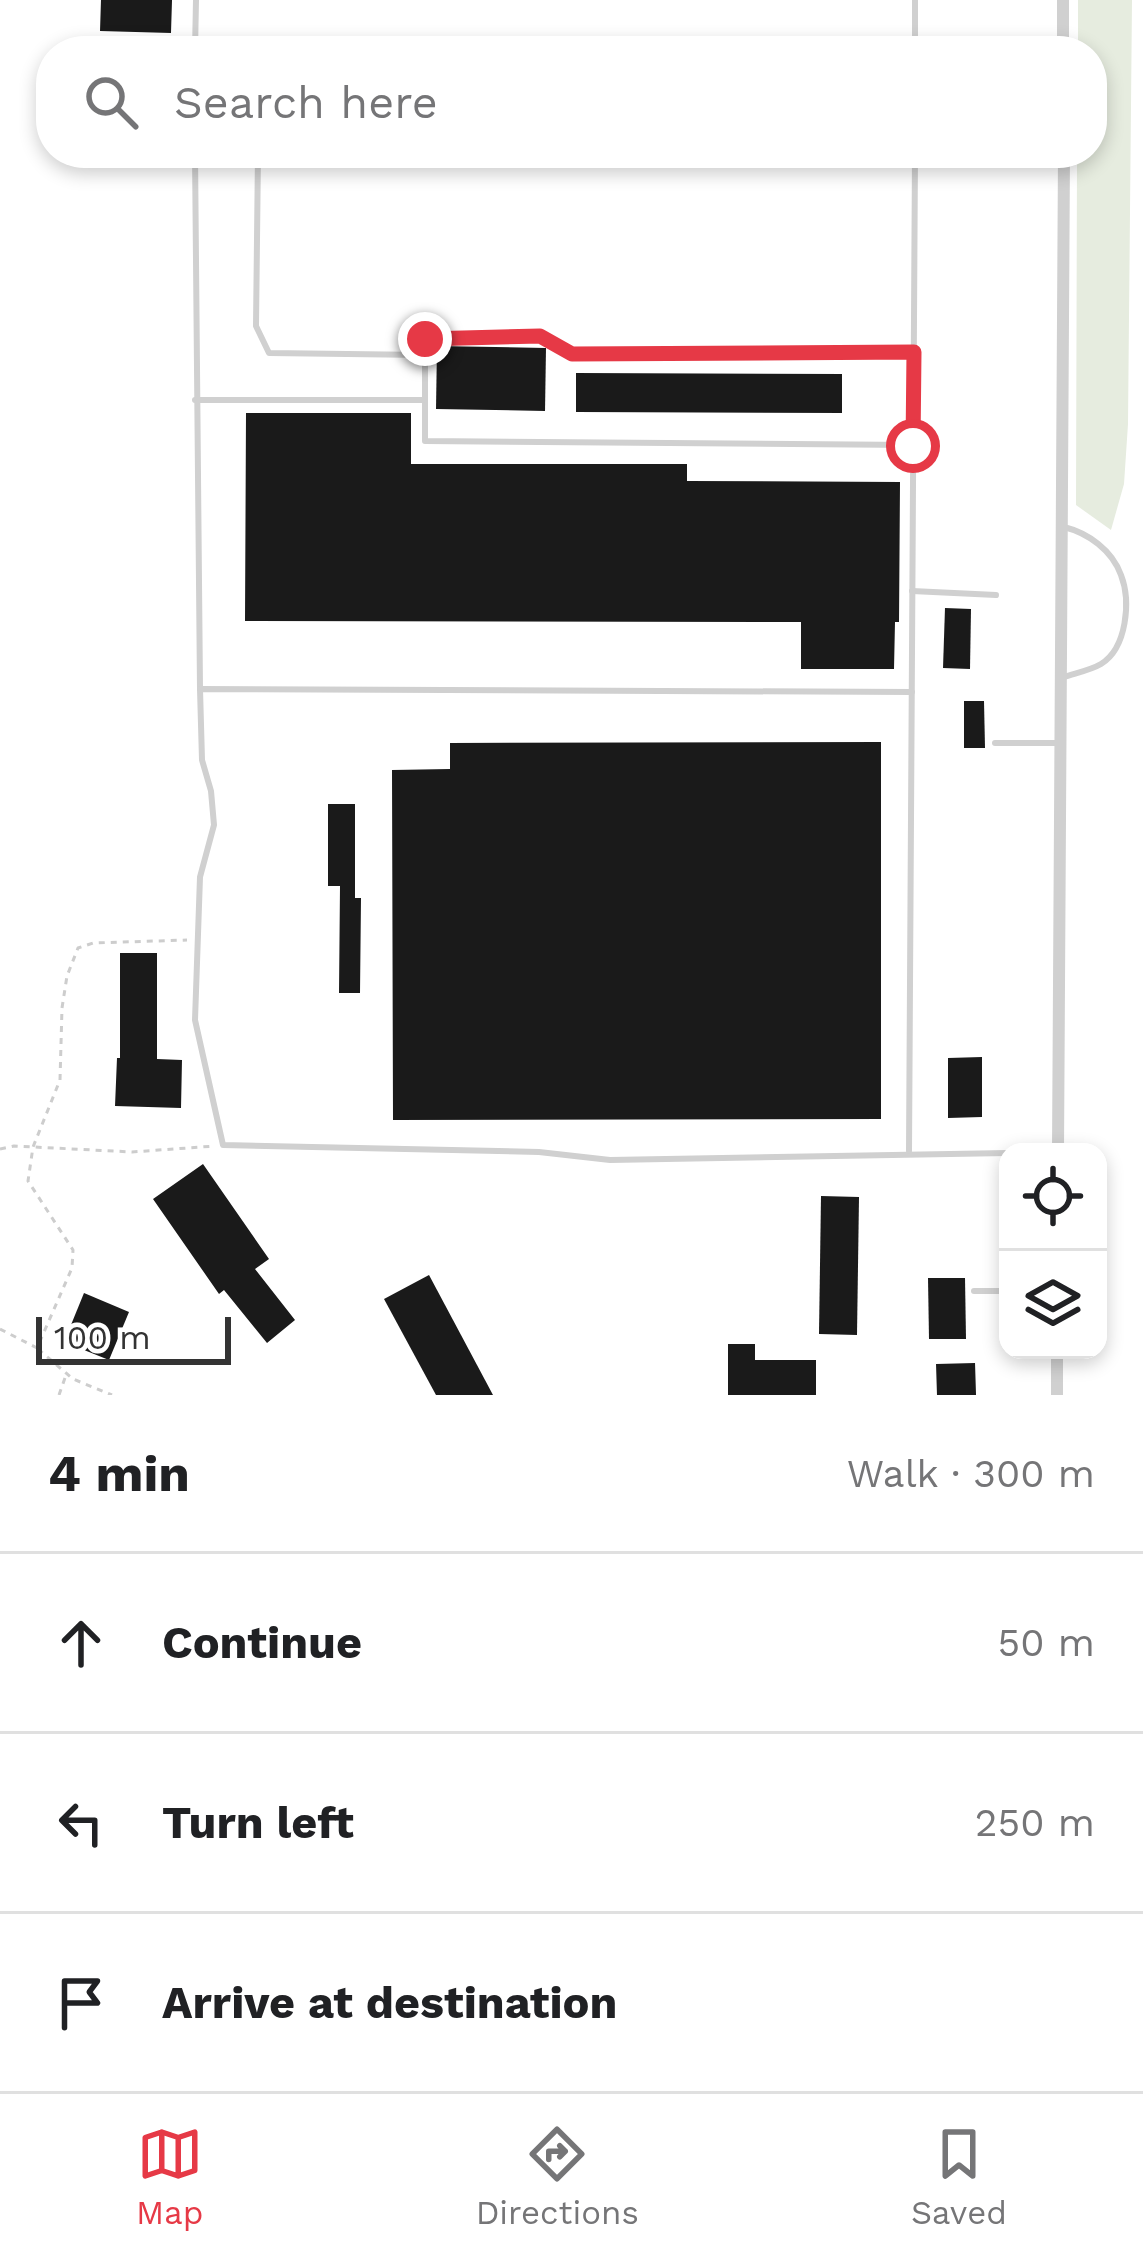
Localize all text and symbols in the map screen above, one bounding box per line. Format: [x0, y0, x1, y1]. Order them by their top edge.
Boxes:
search box [36, 36, 1107, 168]
icon: search [78, 69, 144, 135]
text: Search here [174, 76, 438, 129]
route end [398, 312, 452, 366]
route start [886, 419, 940, 473]
map controls [999, 1143, 1107, 1359]
button: locate [999, 1143, 1107, 1251]
button: layers [999, 1251, 1107, 1359]
scale bar [36, 1311, 231, 1364]
text: 100 m [54, 1318, 151, 1357]
text: 4 min [48, 1444, 190, 1503]
text: Walk · 300 m [847, 1451, 1095, 1496]
icon: ahead [48, 1610, 114, 1676]
text: Continue [162, 1616, 362, 1669]
text: 50 m [998, 1620, 1095, 1665]
icon: left [48, 1790, 114, 1856]
text: Turn left [162, 1796, 354, 1849]
text: 250 m [975, 1800, 1095, 1845]
icon: arrive [48, 1970, 114, 2036]
text: Arrive at destination [162, 1976, 617, 2029]
tab: Map [136, 2121, 203, 2232]
tab: Directions [476, 2121, 639, 2232]
tab: Saved [911, 2121, 1007, 2232]

